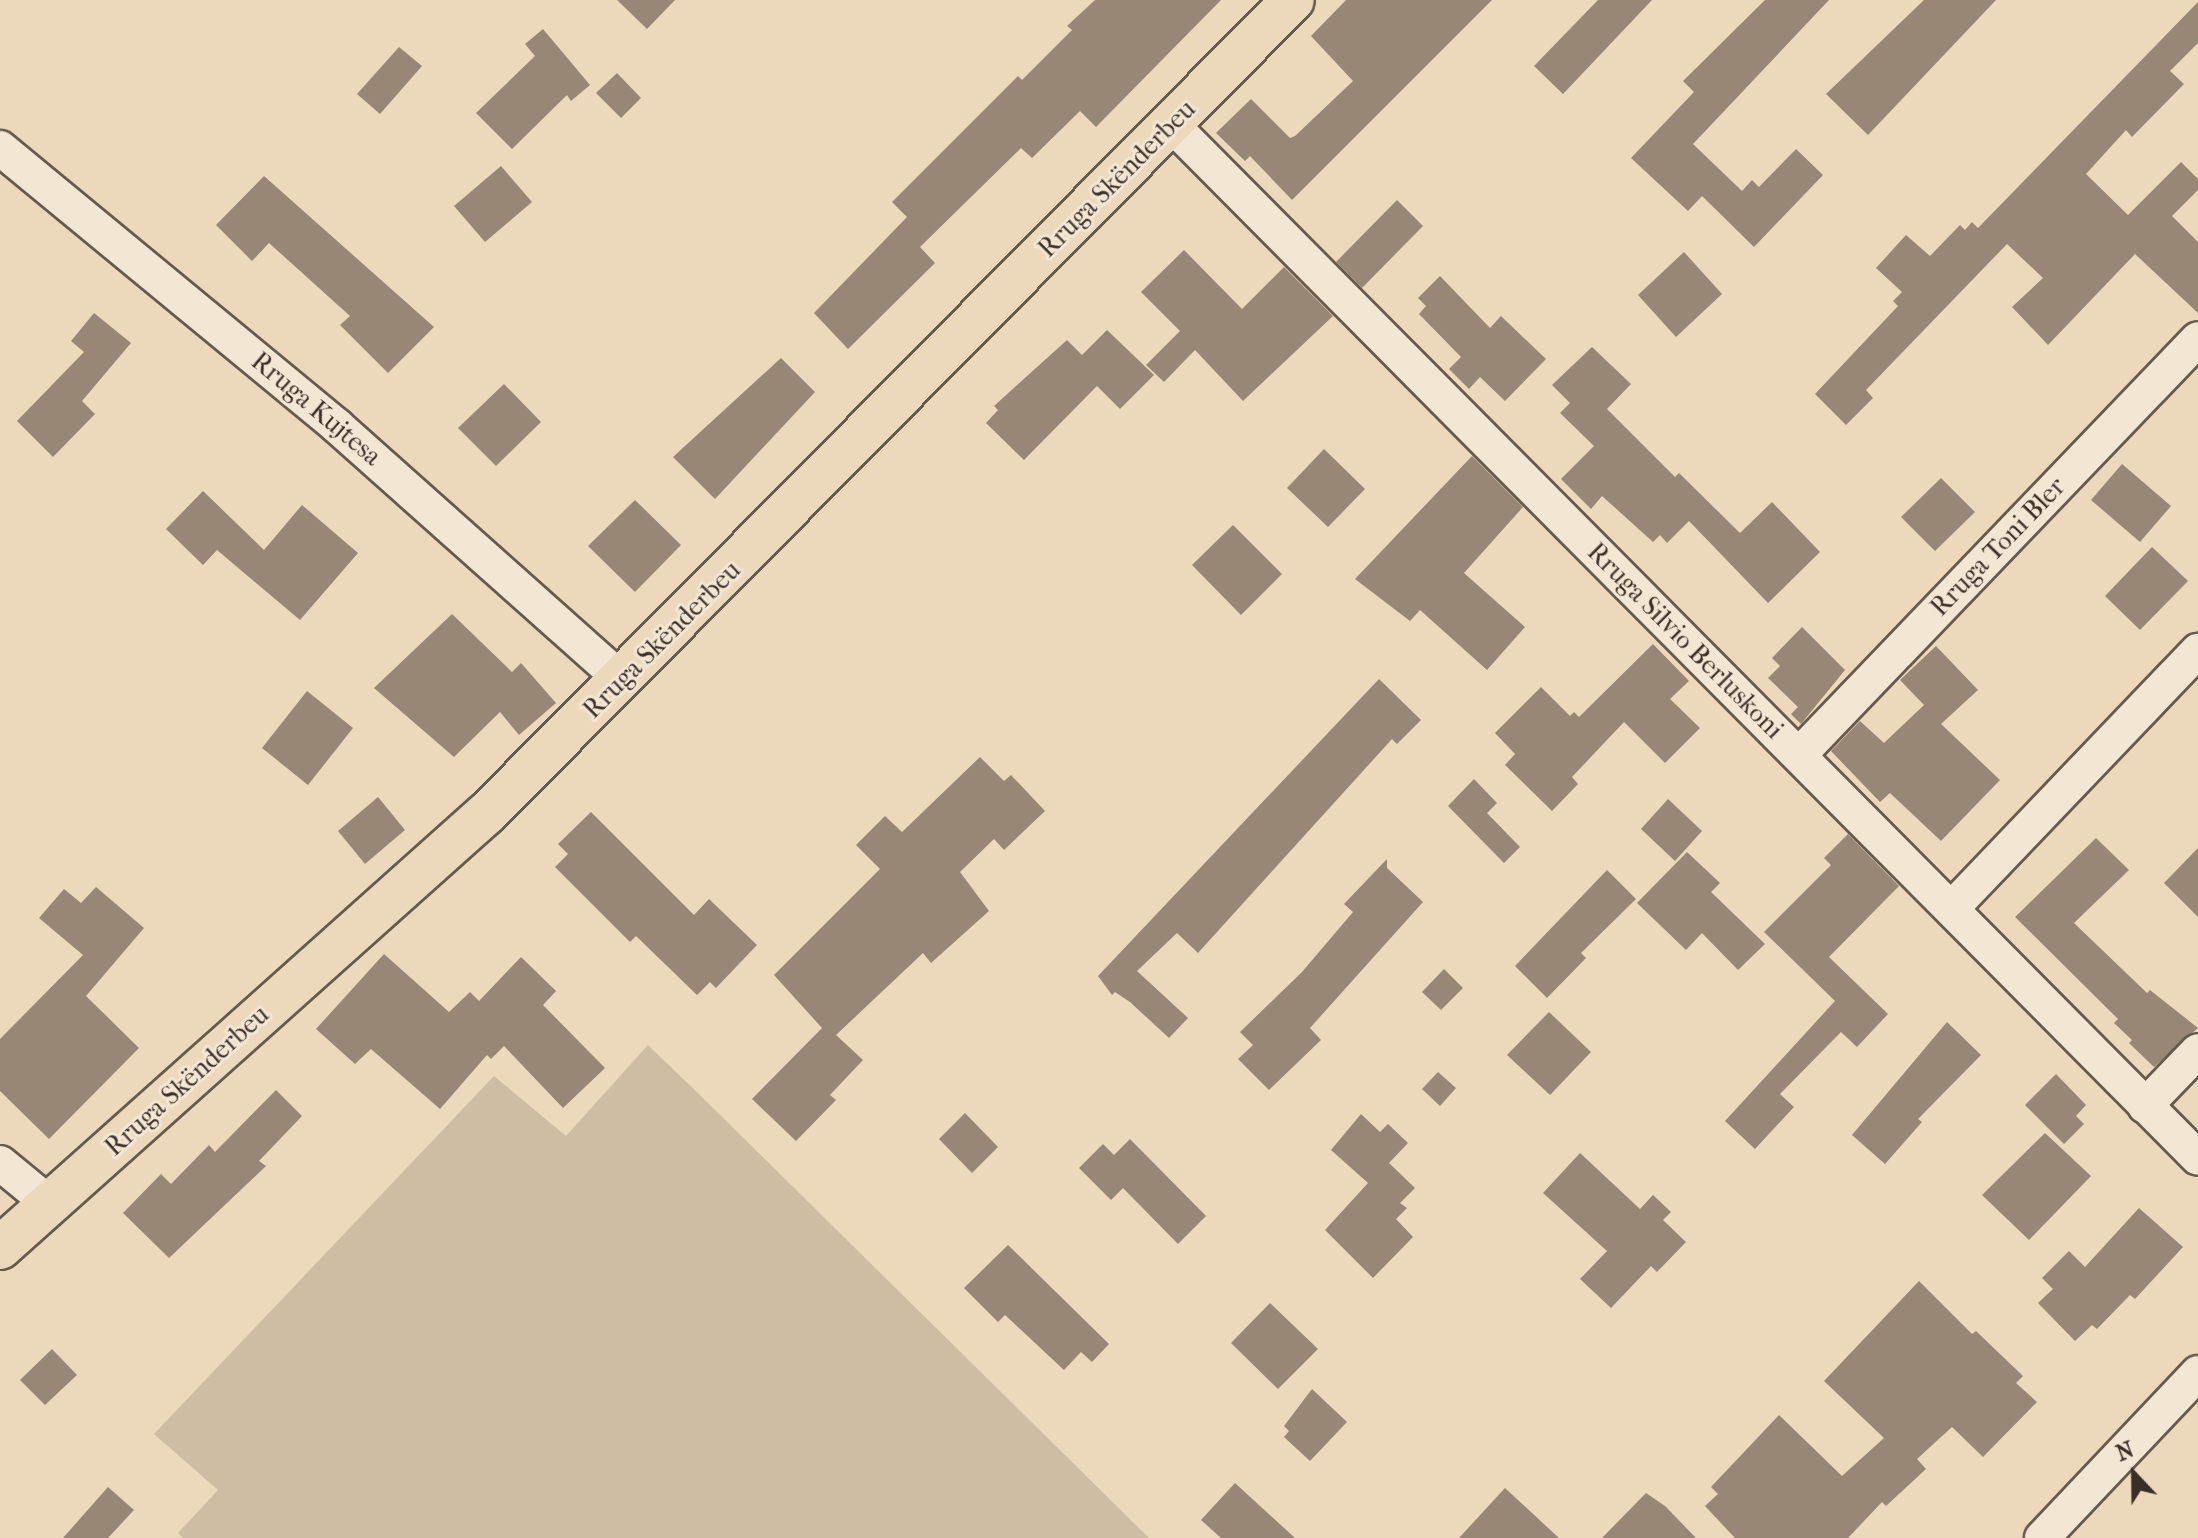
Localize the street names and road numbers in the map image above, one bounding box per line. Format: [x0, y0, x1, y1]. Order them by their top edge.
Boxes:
street label: Rruga Skënderbeu [1032, 94, 1202, 264]
street label: Rruga Kujtesa [245, 346, 387, 472]
street label: Rruga Toni Bler [1924, 471, 2072, 623]
street label: Rruga Silvio Berluskoni [1581, 537, 1789, 745]
street label: Rruga Skënderbeu [577, 555, 747, 725]
street label: Rruga Skënderbeu [99, 999, 275, 1163]

